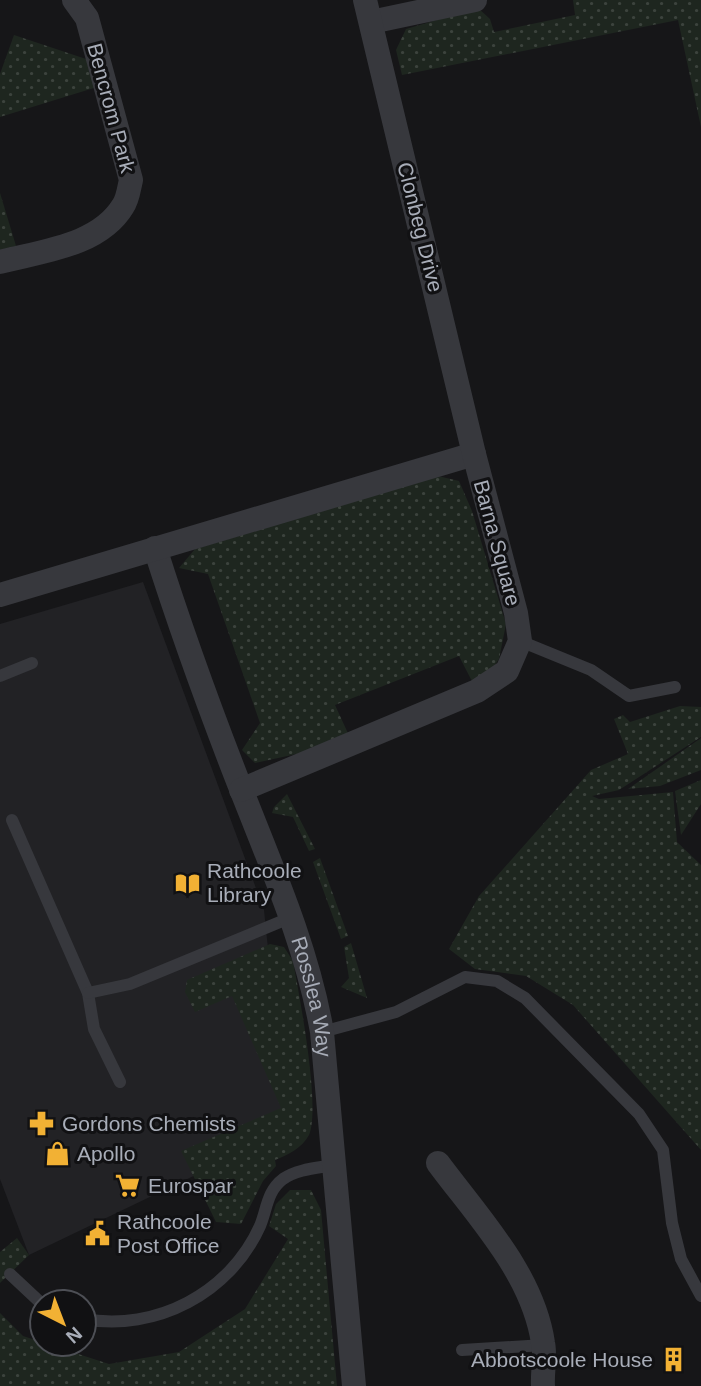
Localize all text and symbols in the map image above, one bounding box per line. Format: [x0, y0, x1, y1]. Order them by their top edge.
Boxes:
street label: Bencrom Park [83, 41, 140, 176]
street label: Clonbeg Drive [393, 160, 448, 294]
street label: Barna Square [470, 477, 525, 608]
place label: Rathcoole Library [207, 859, 302, 906]
library icon: Rathcoole Library [173, 869, 201, 897]
street label: Rosslea Way [287, 933, 336, 1058]
pharmacy icon: Gordons Chemists [28, 1110, 56, 1138]
place label: Gordons Chemists [62, 1112, 236, 1135]
shop icon: Apollo [43, 1140, 71, 1168]
place label: Apollo [77, 1142, 135, 1165]
supermarket icon: Eurospar [114, 1172, 142, 1200]
place label: Eurospar [148, 1174, 233, 1197]
place label: Rathcoole Post Office [117, 1210, 219, 1257]
public building icon: Rathcoole Post Office [83, 1220, 111, 1248]
north arrow [28, 1288, 98, 1358]
text: N [62, 1323, 86, 1348]
building icon: Abbotscoole House [659, 1346, 687, 1374]
place label: Abbotscoole House [471, 1348, 653, 1371]

